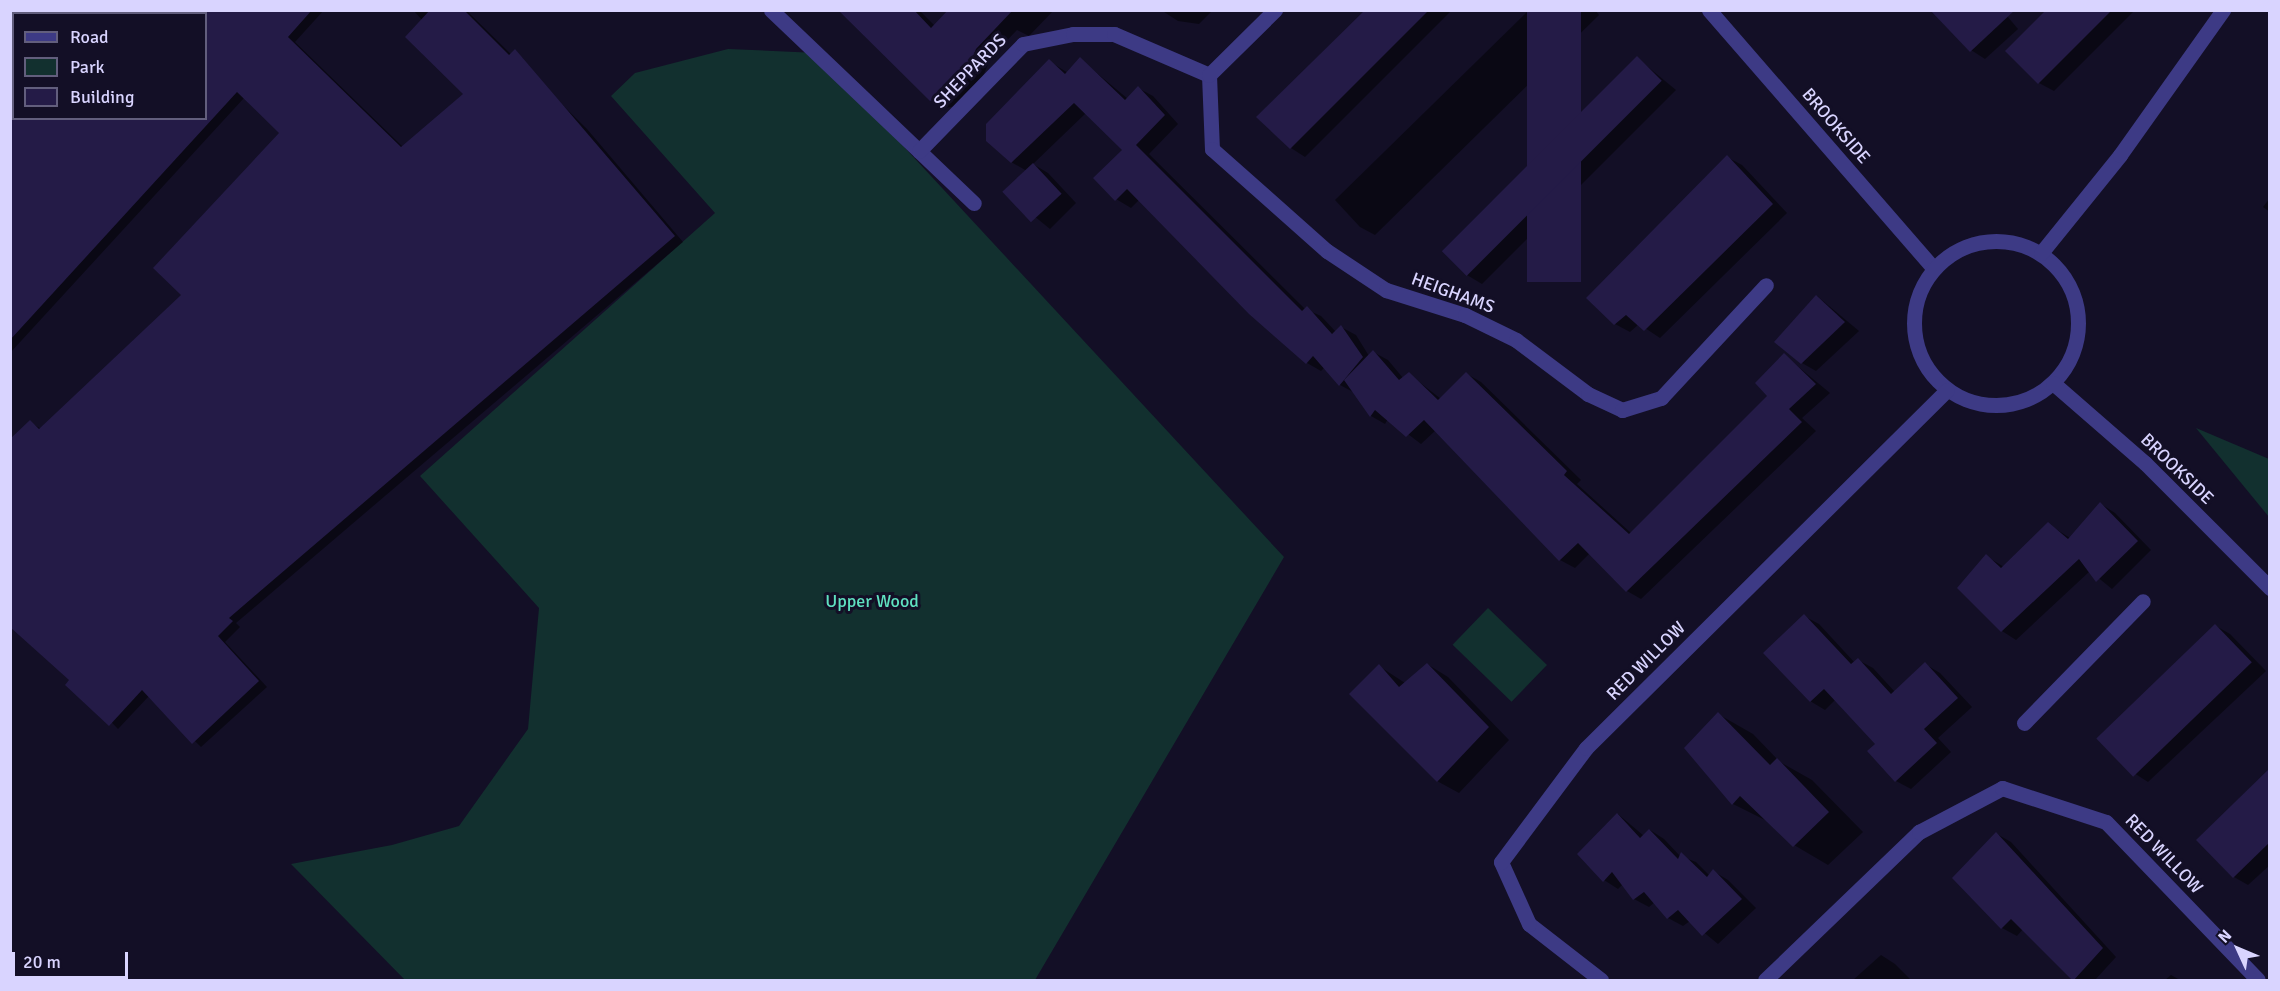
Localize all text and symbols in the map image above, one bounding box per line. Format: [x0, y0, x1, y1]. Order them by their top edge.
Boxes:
legend [12, 12, 207, 120]
text: Road [70, 26, 109, 48]
street label: SHEPPARDS [929, 29, 1011, 113]
text: Park [70, 56, 105, 78]
street label: BROOKSIDE [1797, 84, 1875, 168]
text: Building [70, 86, 134, 108]
street label: HEIGHAMS [1408, 268, 1498, 318]
street label: BROOKSIDE [2136, 429, 2218, 509]
park label: Upper Wood [825, 590, 919, 612]
street label: RED WILLOW [1602, 617, 1690, 705]
street label: RED WILLOW [2121, 810, 2207, 898]
north arrow [2208, 919, 2268, 979]
text: N [2214, 926, 2236, 947]
scale bar [15, 940, 130, 978]
text: 20 m [23, 951, 61, 973]

